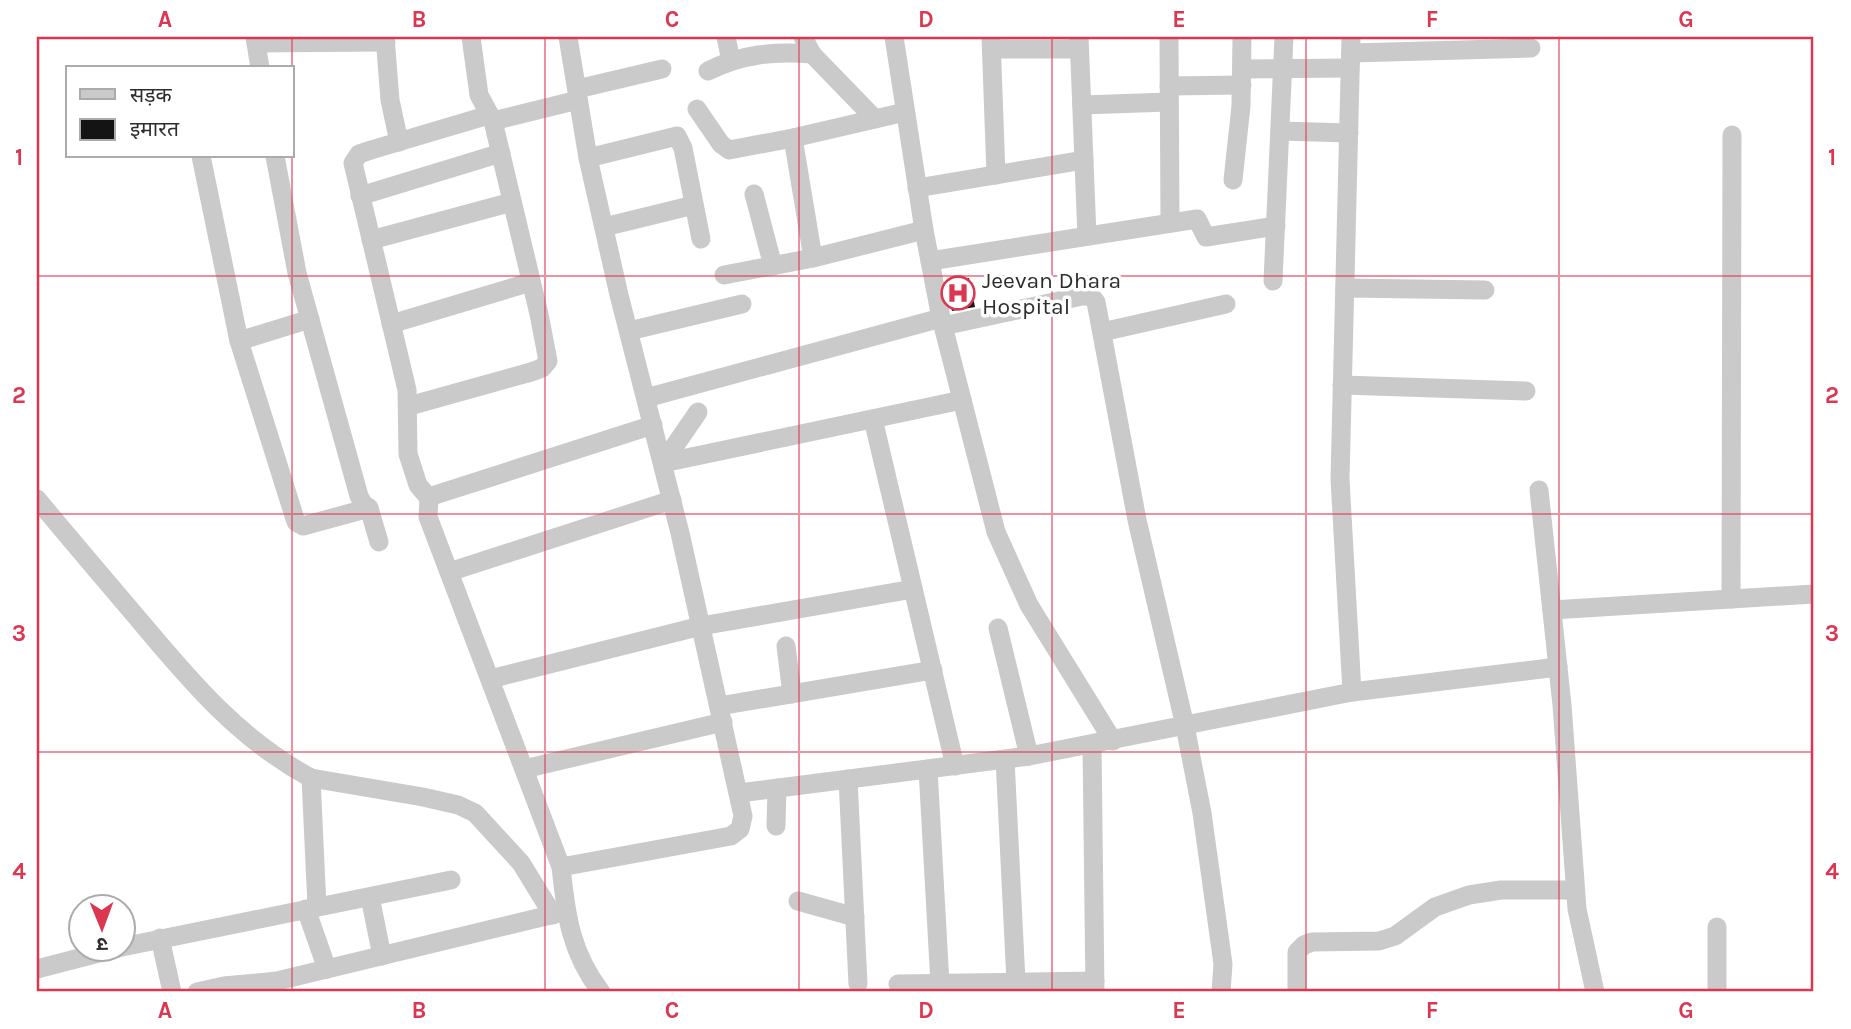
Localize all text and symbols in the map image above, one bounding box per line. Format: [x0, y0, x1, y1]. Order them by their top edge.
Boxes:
text: A [158, 6, 172, 33]
text: B [412, 6, 426, 33]
text: C [665, 6, 679, 33]
text: D [918, 6, 934, 33]
text: E [1172, 6, 1186, 33]
text: F [1426, 6, 1438, 33]
text: G [1678, 6, 1694, 33]
legend [66, 66, 294, 158]
text: सड़क [130, 83, 172, 107]
text: इमारत [130, 117, 180, 141]
text: 1 [15, 144, 23, 171]
text: 1 [1828, 144, 1836, 171]
place label: Jeevan Dhara Hospital [982, 267, 1121, 320]
hospital icon: Jeevan Dhara Hospital [939, 274, 977, 312]
text: 2 [12, 382, 26, 409]
text: 2 [1825, 382, 1839, 409]
text: 3 [12, 620, 26, 647]
text: 3 [1825, 620, 1839, 647]
text: 4 [12, 858, 26, 885]
text: 4 [1825, 858, 1839, 885]
north arrow [66, 892, 136, 962]
text: उ [96, 933, 108, 955]
text: A [158, 997, 172, 1024]
text: B [412, 997, 426, 1024]
text: C [665, 997, 679, 1024]
text: D [918, 997, 934, 1024]
text: E [1172, 997, 1186, 1024]
text: F [1426, 997, 1438, 1024]
text: G [1678, 997, 1694, 1024]

